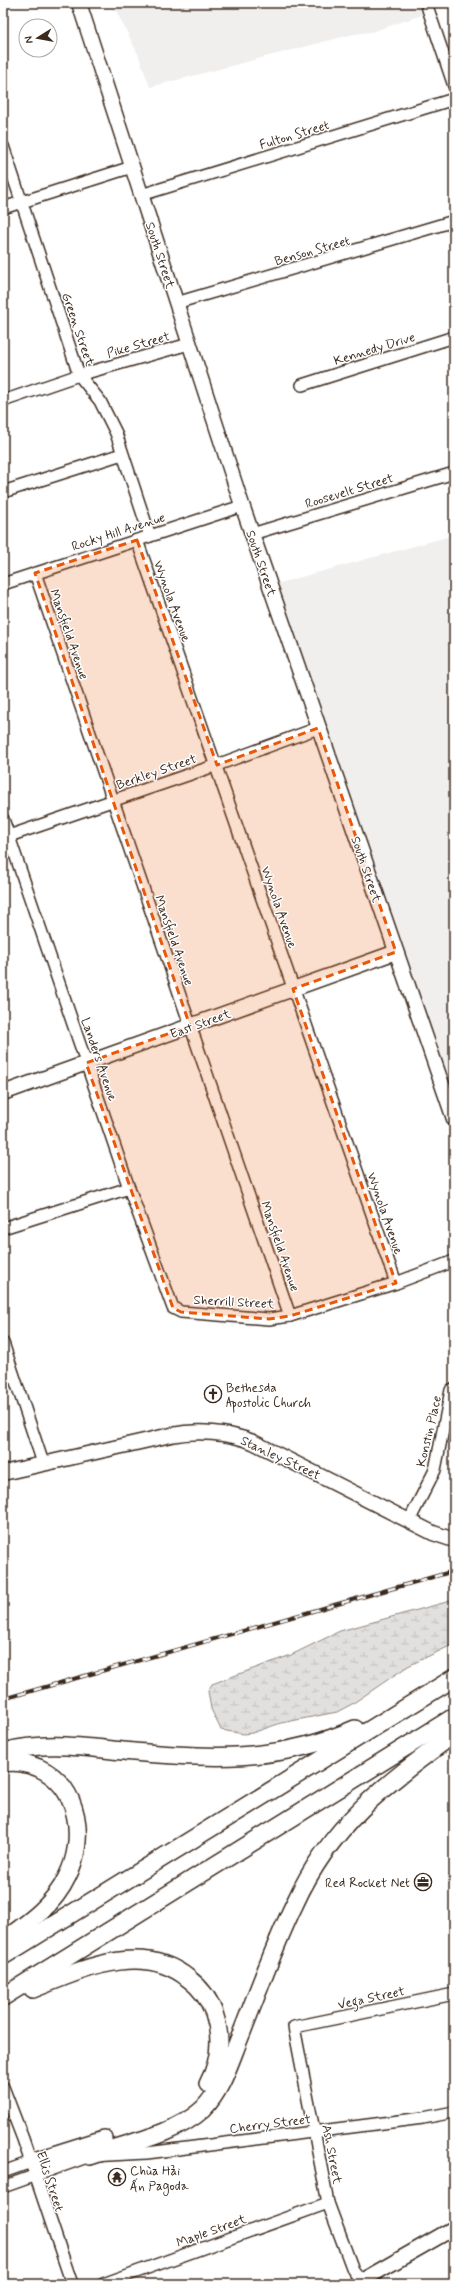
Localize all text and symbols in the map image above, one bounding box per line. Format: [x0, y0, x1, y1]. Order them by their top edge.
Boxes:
north arrow [18, 18, 58, 58]
text: N [22, 35, 37, 45]
street label: Fulton Street [258, 117, 331, 154]
street label: South Street [141, 220, 178, 291]
street label: Benson Street [273, 233, 352, 270]
street label: Green Street [57, 291, 98, 369]
street label: Pike Street [105, 328, 172, 363]
street label: Kennedy Drive [332, 329, 417, 370]
street label: Roosevelt Street [303, 470, 396, 513]
street label: Rocky Hill Avenue [70, 509, 167, 556]
street label: South Street [241, 528, 280, 599]
street label: Wynola Avenue [149, 558, 194, 645]
street label: Mansfield Avenue [45, 587, 92, 682]
street label: Berkley Street [114, 751, 199, 794]
street label: South Street [346, 834, 385, 905]
street label: Wynola Avenue [257, 864, 301, 951]
street label: Mansfield Avenue [150, 893, 197, 988]
street label: East Street [168, 1005, 234, 1043]
street label: Landers Avenue [76, 1016, 121, 1103]
street label: Wynola Avenue [363, 1170, 407, 1257]
street label: Mansfield Avenue [256, 1199, 303, 1294]
street label: Sherrill Street [193, 1292, 275, 1313]
place label: Bethesda Apostolic Church [226, 1380, 311, 1413]
church icon: Bethesda Apostolic Church [203, 1384, 223, 1404]
street label: Konstin Place [413, 1394, 446, 1469]
street label: Stanley Street [238, 1432, 323, 1484]
office icon: Red Rocket Net [413, 1872, 433, 1892]
place label: Red Rocket Net [325, 1875, 410, 1892]
street label: Vega Street [336, 1983, 407, 2016]
street label: Cherry Street [228, 2111, 312, 2138]
street label: Ash Street [317, 2123, 346, 2186]
street label: Ellis Street [32, 2149, 67, 2214]
place label: Chùa Hải Ấn Pagoda [130, 2163, 189, 2196]
temple icon: Chùa Hải Ấn Pagoda [107, 2167, 127, 2187]
street label: Maple Street [174, 2211, 249, 2252]

